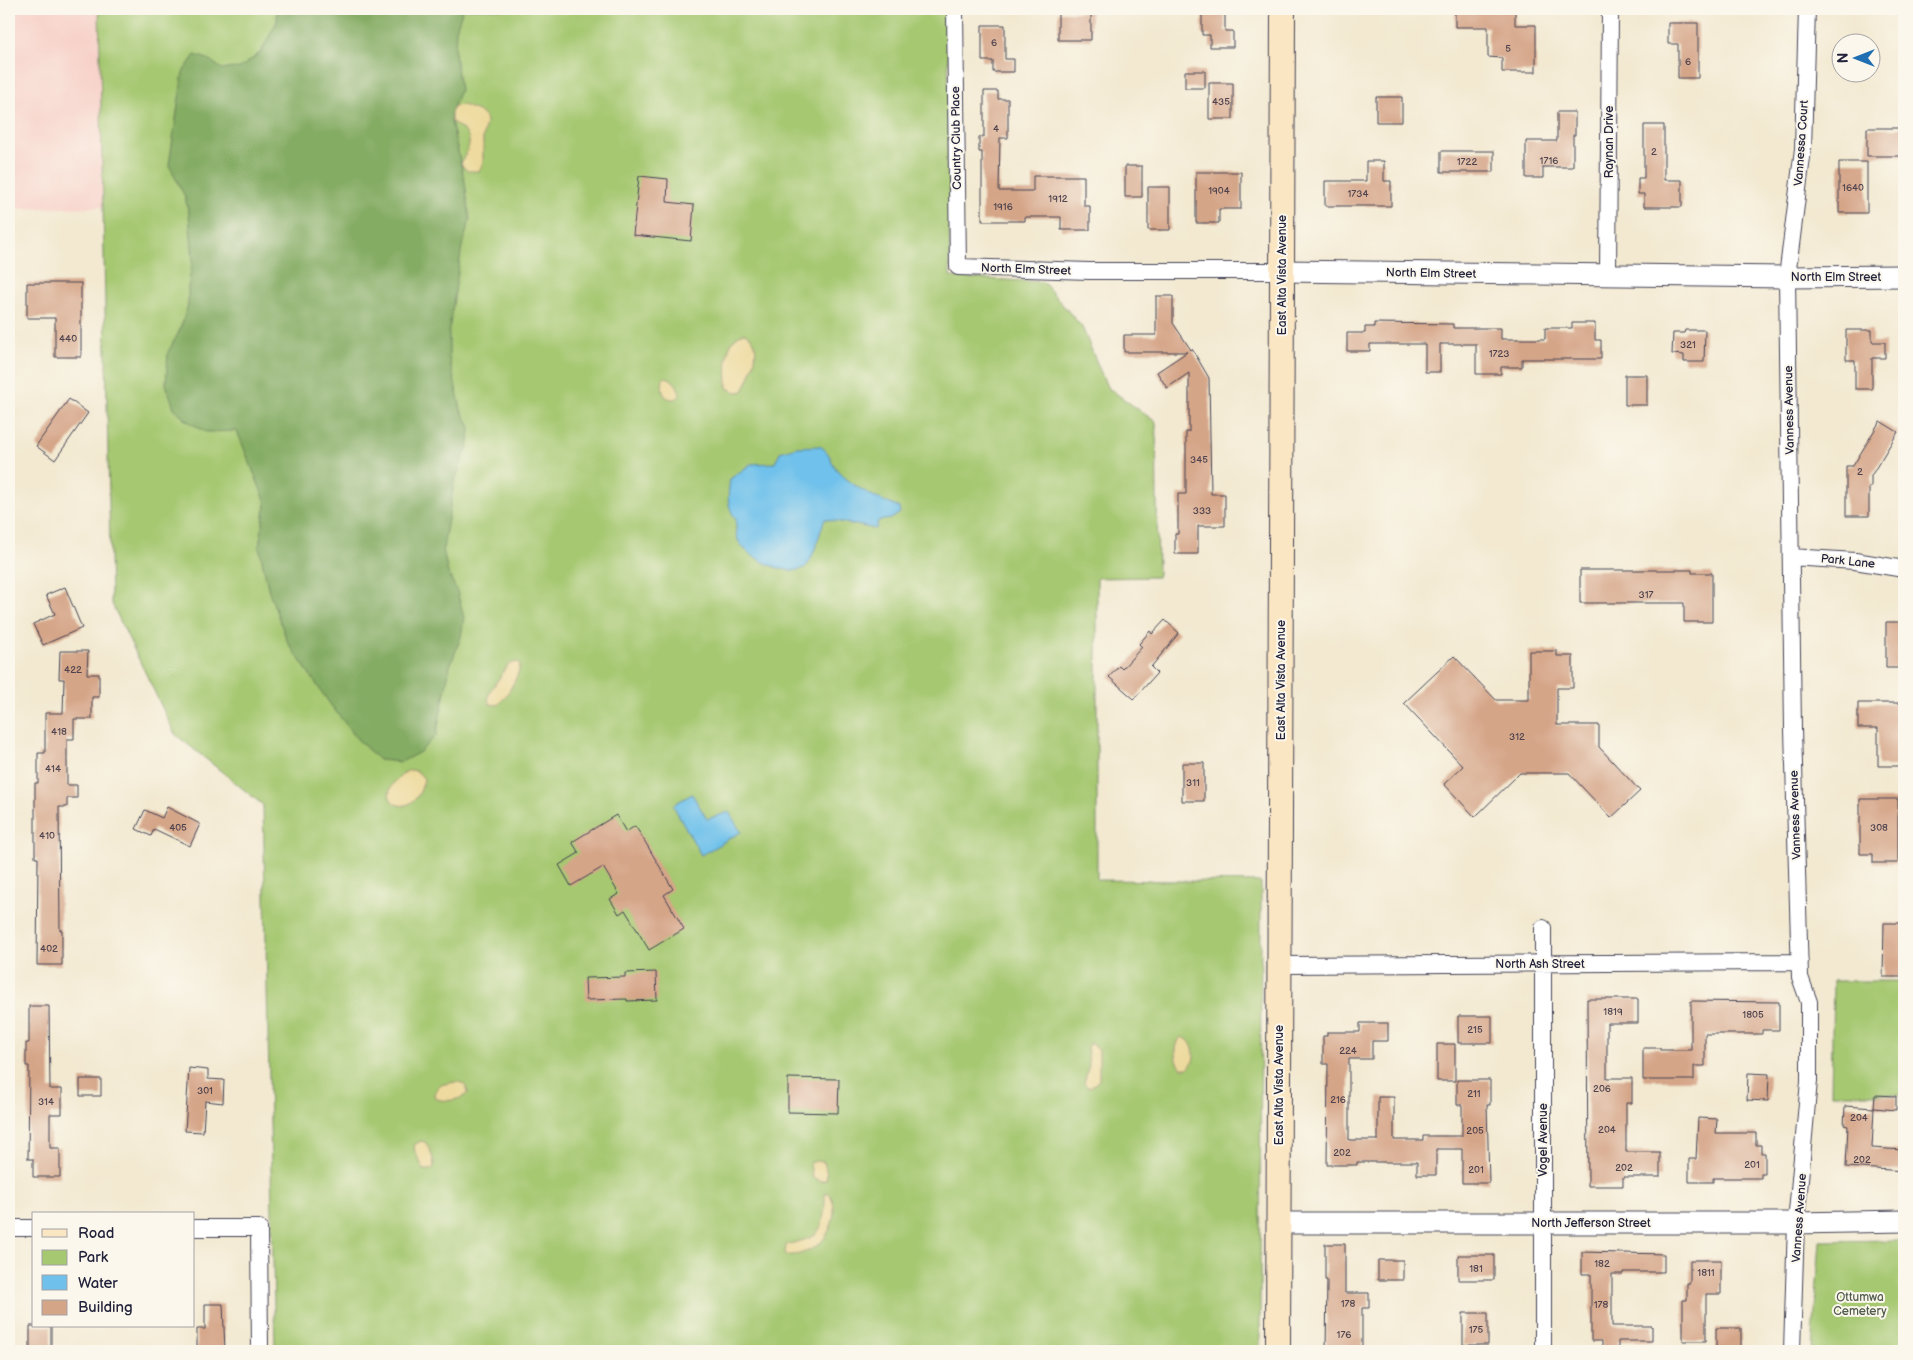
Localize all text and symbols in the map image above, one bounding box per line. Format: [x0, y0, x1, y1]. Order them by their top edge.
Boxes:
north arrow [1830, 32, 1880, 82]
house number: 6 [991, 37, 997, 49]
house number: 5 [1505, 43, 1511, 55]
text: N [1835, 53, 1852, 63]
house number: 6 [1685, 56, 1691, 68]
street label: Country Club Place [948, 86, 965, 190]
house number: 435 [1212, 96, 1230, 108]
street label: Vannessa Court [1791, 99, 1812, 186]
street label: Raynan Drive [1602, 106, 1617, 178]
house number: 4 [993, 123, 999, 135]
house number: 2 [1651, 146, 1657, 158]
house number: 1716 [1540, 155, 1558, 167]
house number: 1722 [1457, 156, 1477, 168]
house number: 1640 [1842, 182, 1864, 194]
house number: 1904 [1208, 185, 1230, 197]
house number: 1734 [1347, 188, 1369, 200]
house number: 1912 [1048, 193, 1068, 205]
house number: 1916 [993, 201, 1013, 213]
street label: East Alta Vista Avenue [1275, 215, 1290, 335]
street label: North Elm Street [981, 260, 1072, 279]
street label: North Elm Street [1386, 265, 1477, 282]
street label: North Elm Street [1791, 270, 1881, 285]
house number: 440 [59, 333, 77, 345]
house number: 321 [1680, 339, 1696, 351]
house number: 1723 [1489, 348, 1509, 360]
street label: Vanness Avenue [1781, 365, 1798, 455]
house number: 345 [1190, 454, 1208, 466]
house number: 2 [1857, 466, 1863, 478]
house number: 333 [1193, 505, 1211, 517]
street label: Park Lane [1820, 551, 1876, 572]
house number: 317 [1639, 589, 1654, 601]
street label: East Alta Vista Avenue [1274, 620, 1289, 740]
house number: 422 [64, 664, 82, 676]
house number: 418 [51, 726, 67, 738]
house number: 312 [1509, 731, 1525, 743]
house number: 414 [45, 763, 61, 775]
street label: Vanness Avenue [1786, 770, 1805, 860]
house number: 311 [1186, 777, 1200, 789]
house number: 405 [169, 822, 187, 834]
house number: 308 [1870, 822, 1888, 834]
house number: 410 [39, 830, 55, 842]
house number: 402 [40, 943, 58, 955]
street label: North Ash Street [1495, 957, 1585, 972]
house number: 1819 [1603, 1006, 1623, 1018]
house number: 1805 [1742, 1009, 1764, 1021]
house number: 215 [1467, 1024, 1483, 1036]
street label: East Alta Vista Avenue [1272, 1025, 1287, 1145]
house number: 224 [1339, 1045, 1357, 1057]
house number: 206 [1593, 1083, 1611, 1095]
house number: 301 [197, 1085, 213, 1097]
house number: 211 [1467, 1088, 1481, 1100]
house number: 216 [1330, 1094, 1346, 1106]
house number: 314 [38, 1096, 54, 1108]
street label: Vogel Avenue [1536, 1103, 1551, 1177]
house number: 204 [1850, 1112, 1868, 1124]
house number: 204 [1598, 1124, 1616, 1136]
house number: 205 [1466, 1125, 1484, 1137]
house number: 202 [1333, 1147, 1351, 1159]
house number: 202 [1853, 1154, 1871, 1166]
house number: 201 [1744, 1159, 1760, 1171]
house number: 202 [1615, 1162, 1633, 1174]
house number: 201 [1468, 1164, 1484, 1176]
street label: Vanness Avenue [1789, 1173, 1810, 1263]
legend [32, 1212, 195, 1328]
street label: North Jefferson Street [1531, 1216, 1651, 1231]
text: Road [78, 1224, 114, 1243]
text: Park [78, 1248, 109, 1267]
house number: 182 [1594, 1258, 1610, 1270]
house number: 181 [1469, 1263, 1483, 1275]
house number: 1811 [1697, 1267, 1715, 1279]
text: Water [78, 1274, 118, 1293]
park label: Ottumwa Cemetery [1833, 1290, 1887, 1319]
text: Building [78, 1298, 133, 1317]
house number: 178 [1341, 1298, 1355, 1310]
house number: 178 [1594, 1299, 1608, 1311]
house number: 175 [1469, 1324, 1484, 1336]
house number: 176 [1337, 1329, 1351, 1341]

